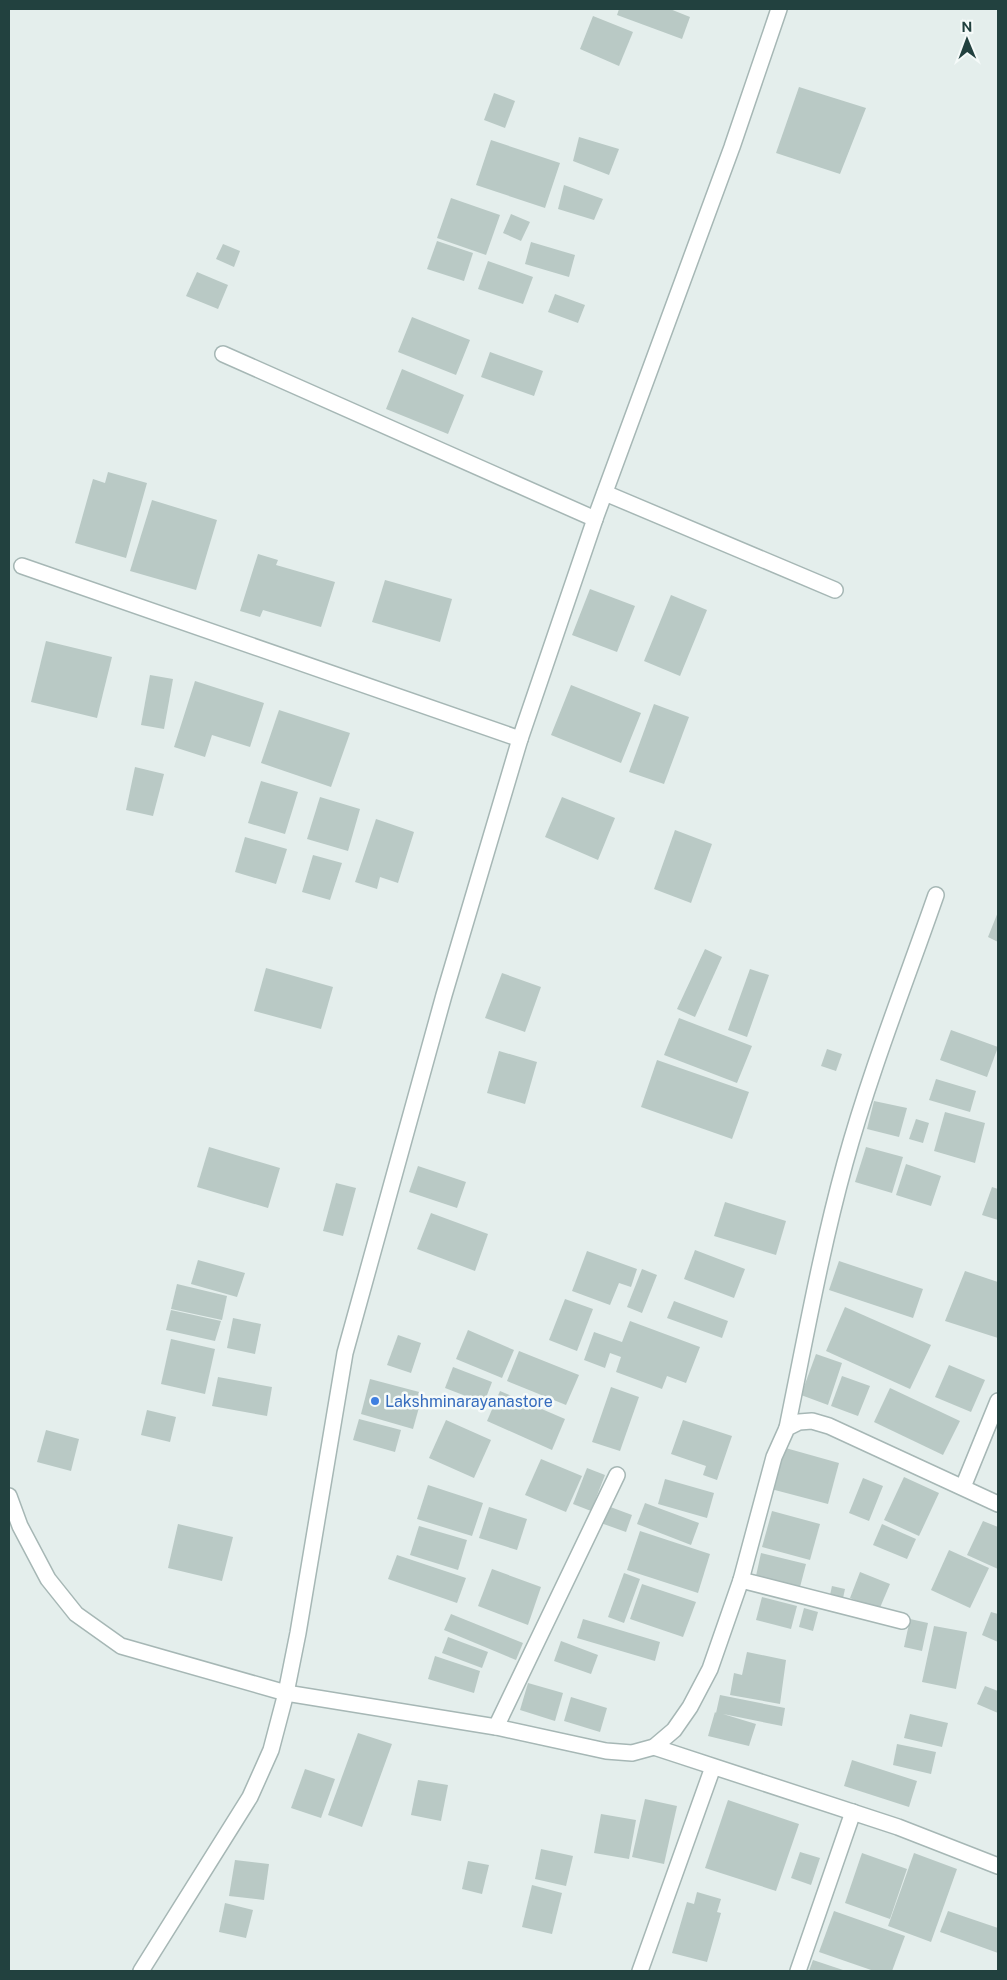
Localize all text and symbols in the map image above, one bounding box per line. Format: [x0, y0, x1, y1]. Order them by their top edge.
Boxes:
north arrow [942, 15, 992, 65]
text: N [961, 19, 972, 35]
place label: Lakshminarayanastore [385, 1392, 553, 1411]
marker: Lakshminarayanastore [369, 1395, 381, 1407]

